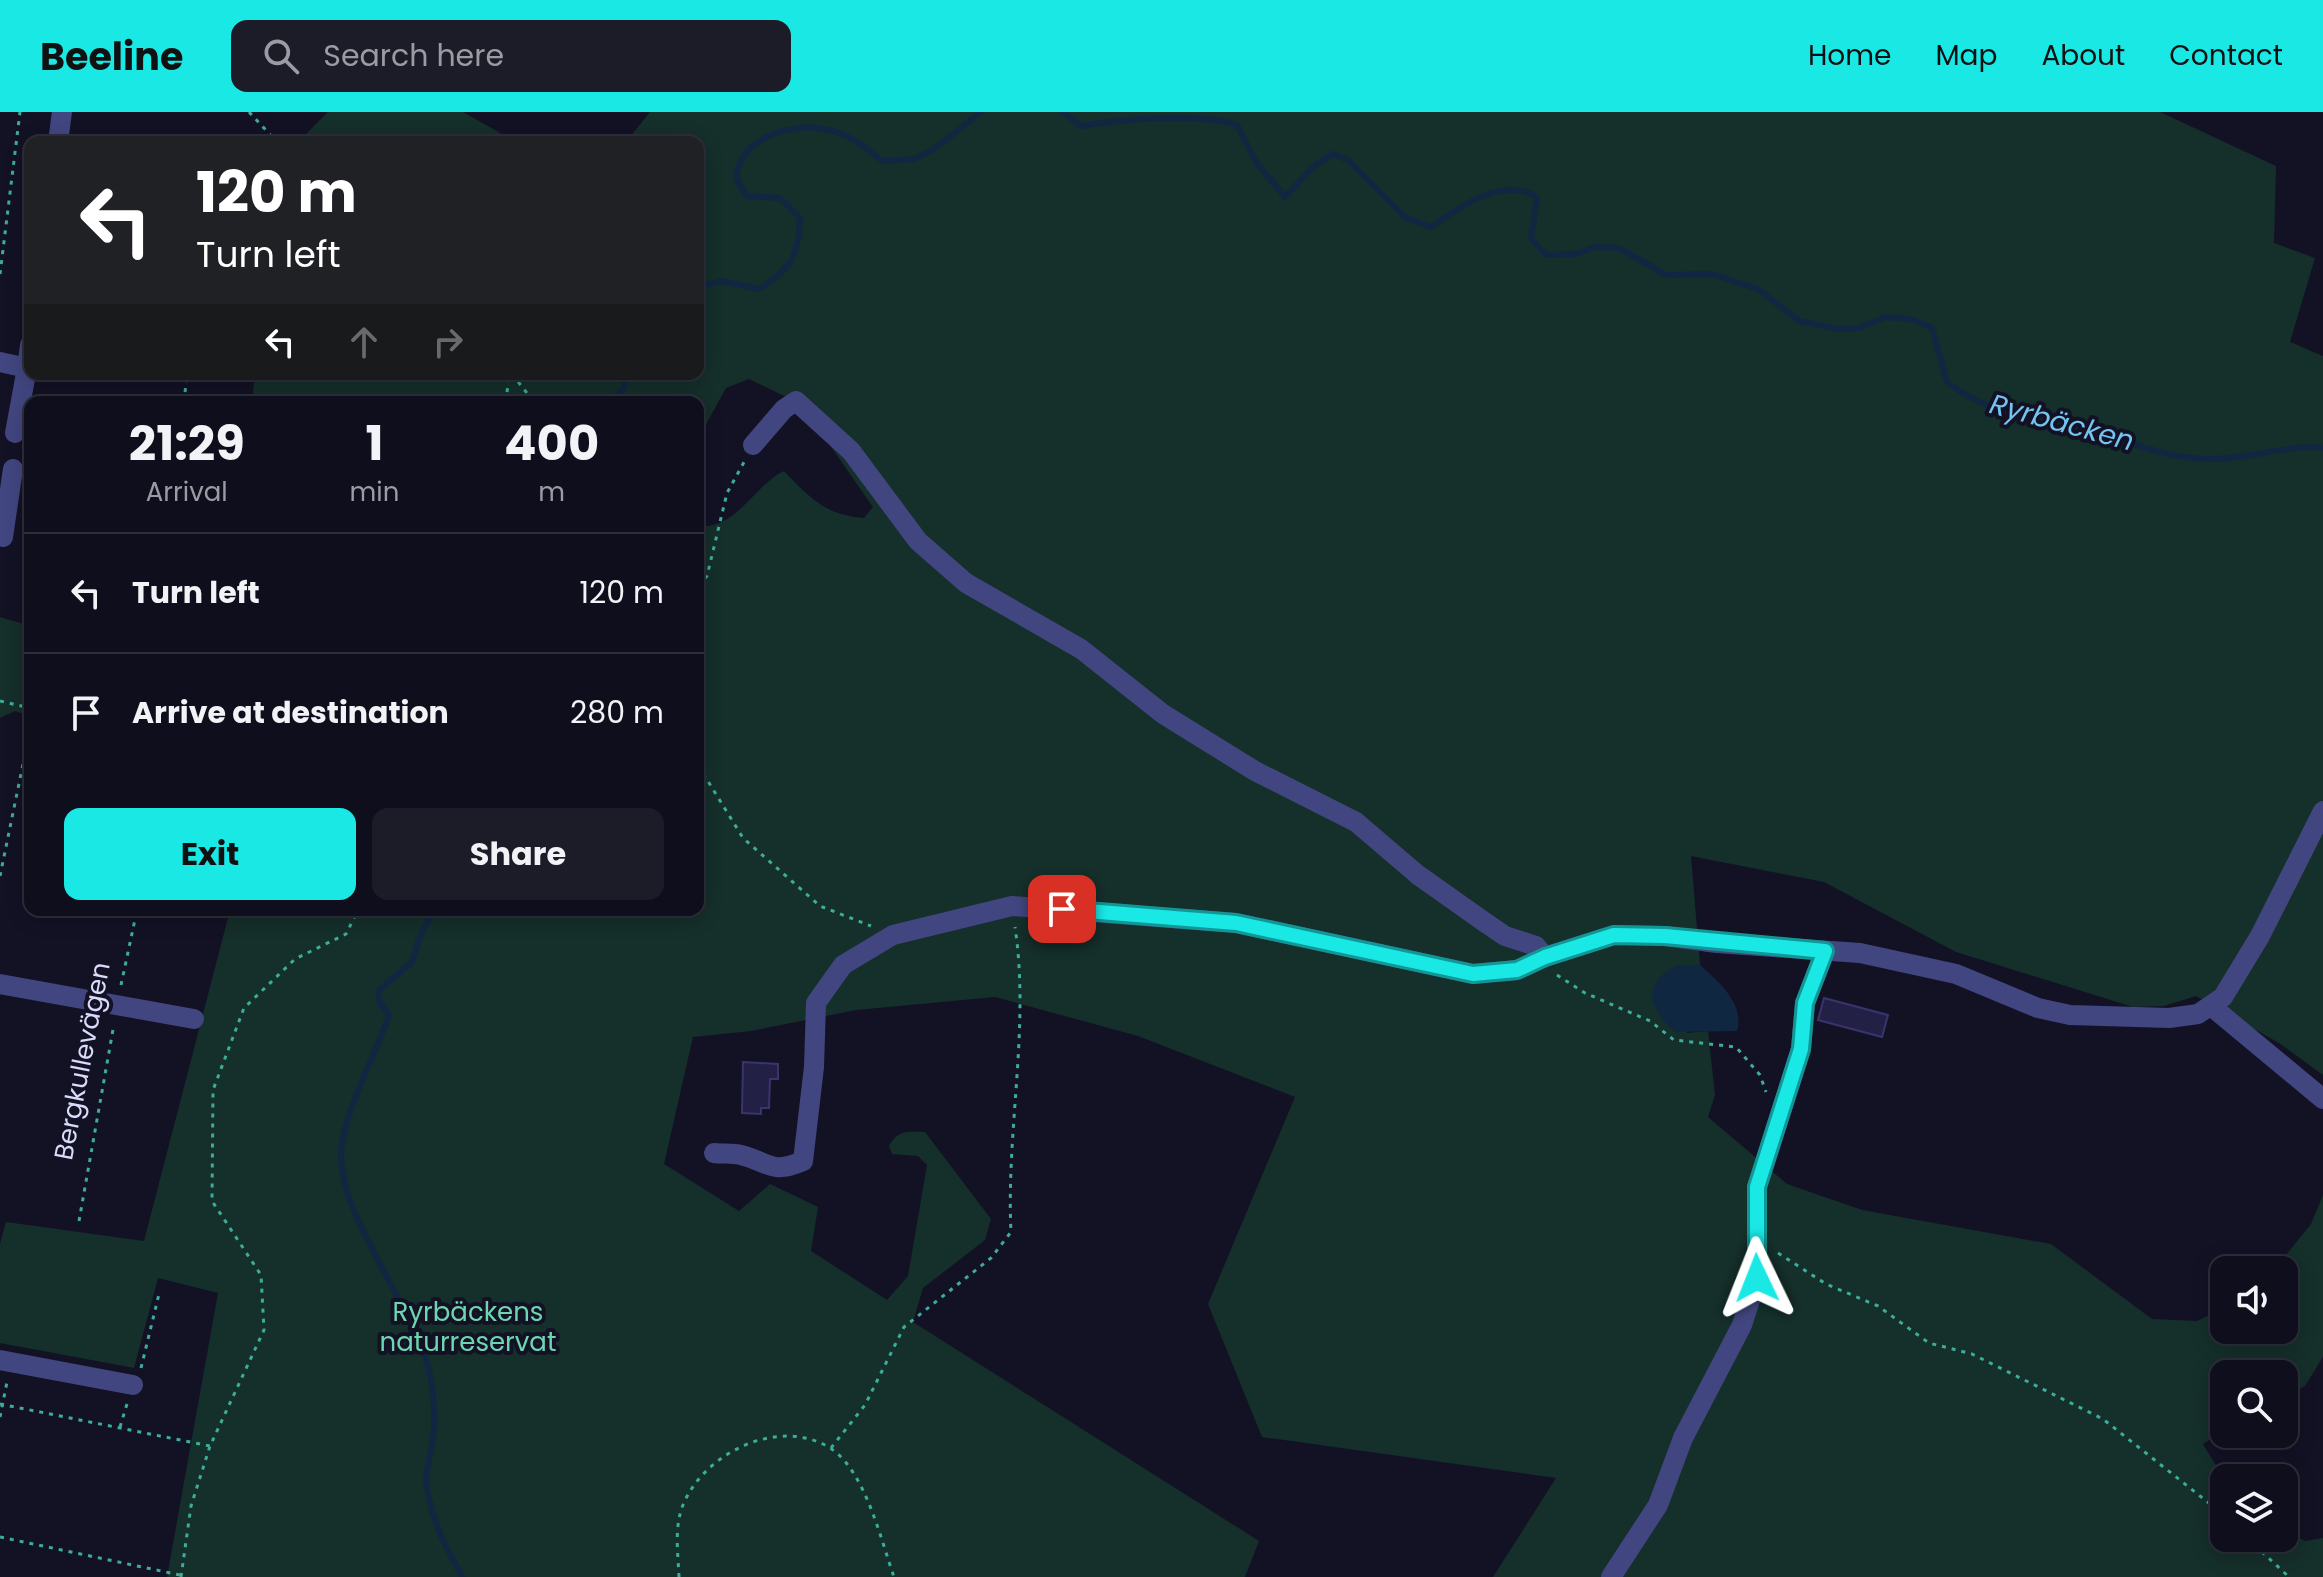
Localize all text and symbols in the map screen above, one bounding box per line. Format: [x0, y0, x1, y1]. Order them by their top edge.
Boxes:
search box [231, 20, 791, 92]
text: Beeline [40, 30, 183, 83]
icon: search [259, 34, 303, 78]
text: Search here [323, 34, 504, 77]
text: Home [1808, 36, 1891, 75]
text: Map [1935, 36, 1997, 75]
text: About [2041, 36, 2125, 75]
text: Contact [2169, 36, 2283, 75]
text: 120 m [196, 153, 357, 232]
icon: left [64, 168, 168, 272]
text: Turn left [196, 229, 341, 280]
icon: left [258, 320, 302, 364]
icon: ahead [342, 320, 386, 364]
icon: right [426, 320, 470, 364]
water label: Ryrbäcken [1985, 385, 2138, 460]
text: 21:29 [129, 410, 245, 477]
text: 1 [365, 410, 383, 477]
text: 400 [504, 410, 599, 477]
text: Arrival [146, 474, 228, 510]
text: min [350, 474, 399, 510]
text: m [538, 474, 565, 510]
icon: left [64, 571, 108, 615]
text: Turn left [132, 571, 260, 614]
text: 120 m [579, 571, 664, 614]
icon: arrive [64, 691, 108, 735]
text: Arrive at destination [132, 691, 449, 734]
text: 280 m [570, 691, 664, 734]
button: Exit [64, 808, 356, 900]
button: Share [372, 808, 664, 900]
pin [1028, 875, 1096, 943]
icon: arrive [1040, 887, 1084, 931]
street label: Bergkullevägen [45, 959, 119, 1163]
position arrow [1715, 1236, 1799, 1320]
map controls [2210, 1256, 2298, 1552]
button: sound [2210, 1256, 2298, 1344]
park label: Ryrbäckens naturreservat [380, 1294, 556, 1360]
button: search [2210, 1360, 2298, 1448]
button: layers [2210, 1464, 2298, 1552]

